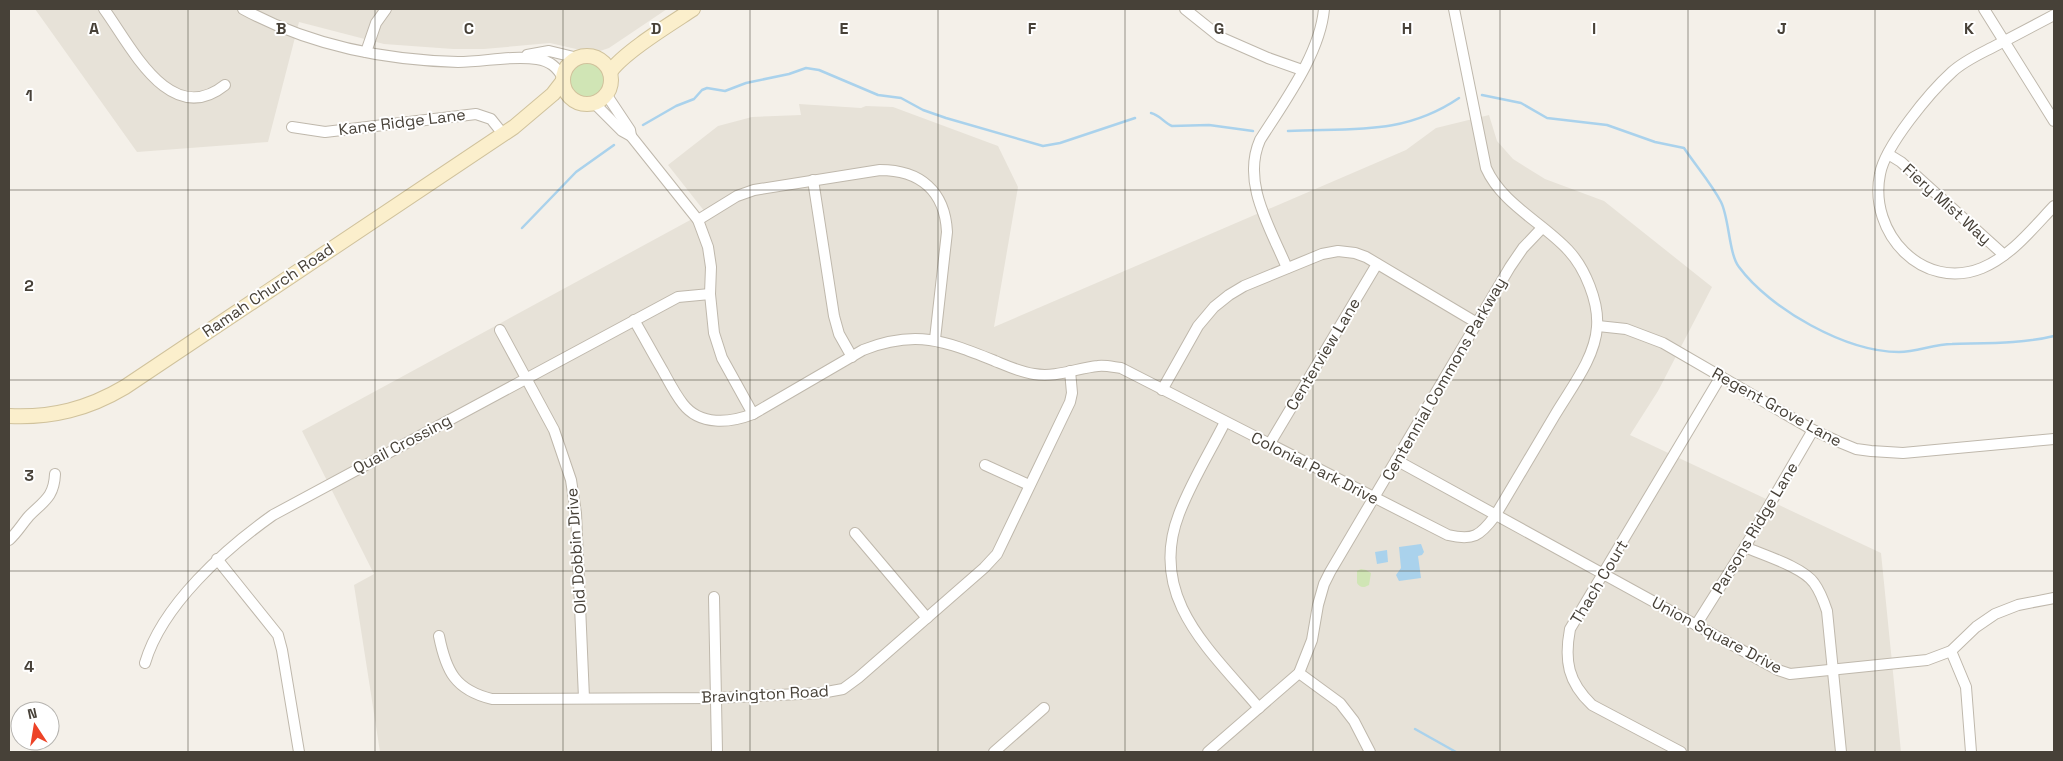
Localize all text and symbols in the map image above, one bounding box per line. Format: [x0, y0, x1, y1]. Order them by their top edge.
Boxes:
text: A [89, 18, 99, 39]
text: B [276, 18, 286, 39]
text: C [464, 18, 474, 39]
text: D [651, 18, 661, 39]
text: E [840, 18, 849, 39]
text: F [1028, 18, 1037, 39]
text: G [1214, 18, 1224, 39]
text: H [1402, 18, 1412, 39]
text: I [1592, 18, 1596, 39]
text: J [1777, 18, 1787, 39]
text: K [1964, 18, 1974, 39]
text: 1 [25, 85, 33, 106]
street label: Kane Ridge Lane [337, 104, 467, 140]
street label: Fiery Mist Way [1898, 159, 1996, 249]
street label: Ramah Church Road [198, 238, 338, 342]
street label: Centennial Commons Parkway [1377, 274, 1511, 484]
text: 2 [24, 275, 34, 296]
street label: Centerview Lane [1281, 294, 1365, 414]
street label: Regent Grove Lane [1708, 363, 1846, 451]
street label: Quail Crossing [349, 409, 455, 479]
street label: Colonial Park Drive [1248, 427, 1382, 509]
street label: Parsons Ridge Lane [1707, 458, 1803, 598]
text: 3 [24, 465, 34, 486]
street label: Old Dobbin Drive [561, 487, 591, 615]
street label: Thach Court [1566, 536, 1632, 628]
street label: Union Square Drive [1648, 592, 1786, 678]
text: 4 [24, 656, 34, 677]
street label: Bravington Road [701, 680, 829, 708]
north arrow [10, 701, 60, 751]
text: N [26, 704, 39, 723]

